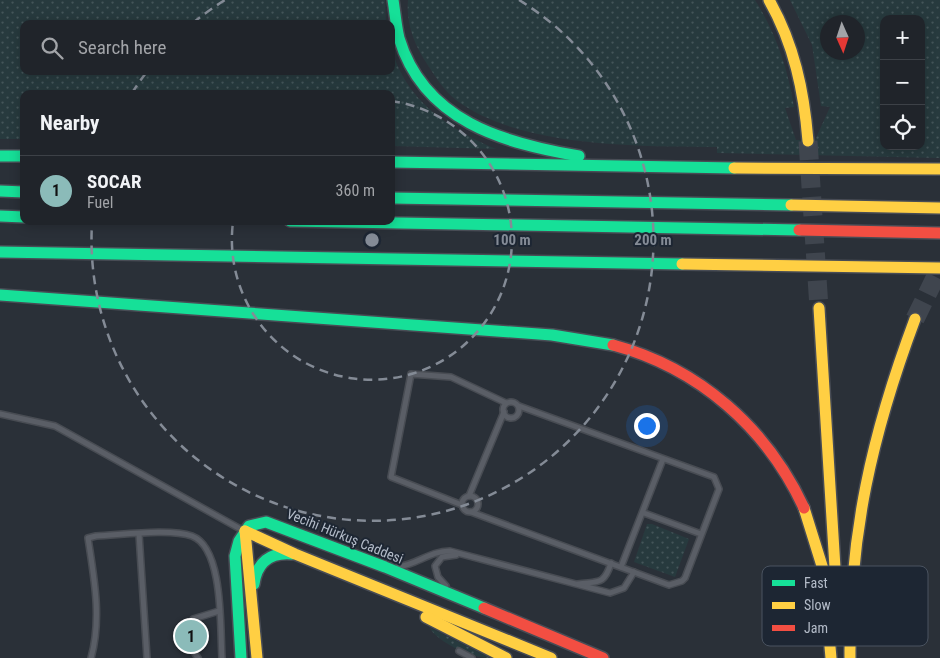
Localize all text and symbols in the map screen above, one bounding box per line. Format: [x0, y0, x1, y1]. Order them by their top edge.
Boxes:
north arrow [820, 15, 865, 60]
map controls [880, 15, 925, 150]
button: + [880, 15, 925, 60]
search box [20, 20, 395, 75]
icon: search [38, 34, 66, 62]
text: Search here [78, 36, 166, 59]
button: − [880, 60, 925, 105]
button: locate [880, 105, 925, 150]
text: Nearby [40, 111, 99, 135]
text: SOCAR [87, 170, 141, 193]
text: 1 [52, 181, 60, 200]
text: 360 m [336, 181, 375, 200]
text: Fuel [87, 193, 113, 212]
centre of rings [363, 231, 381, 249]
text: 100 m [493, 231, 531, 249]
text: 200 m [634, 231, 672, 249]
your location [634, 413, 660, 439]
street label: Vecihi Hürkuş Caddesi [284, 505, 406, 567]
legend [762, 566, 928, 646]
text: Fast [804, 575, 828, 591]
text: Slow [804, 597, 831, 613]
pin: 1 [175, 617, 207, 655]
text: Jam [804, 620, 828, 636]

